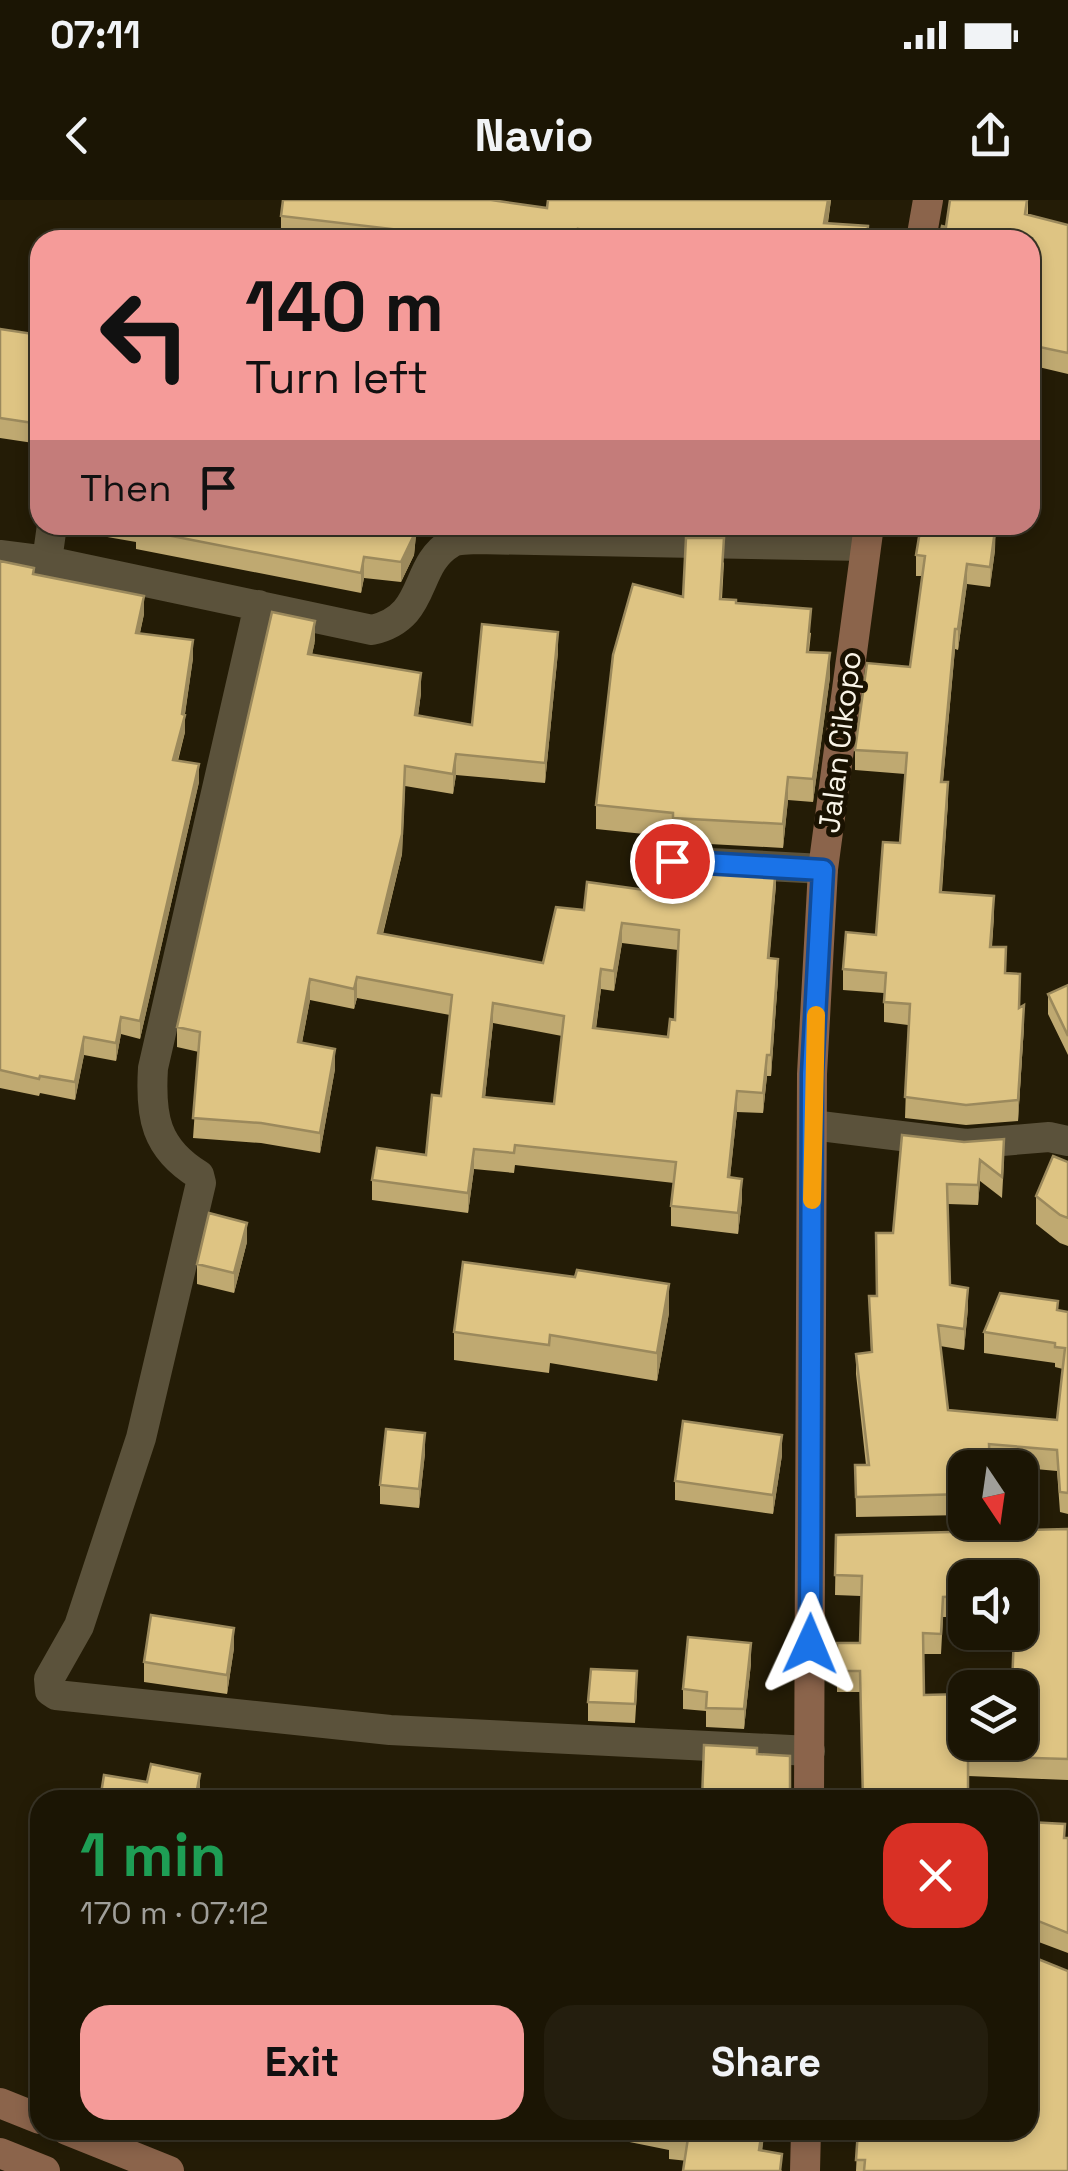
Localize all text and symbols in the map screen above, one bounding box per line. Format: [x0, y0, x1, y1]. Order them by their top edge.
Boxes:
text: 07:11 [50, 11, 141, 59]
text: Navio [474, 107, 594, 164]
icon: back [50, 108, 105, 163]
icon: share [963, 108, 1018, 163]
text: 140 m [245, 262, 444, 351]
icon: left [80, 270, 210, 400]
text: Turn left [245, 349, 428, 406]
icon: arrive [191, 460, 246, 515]
text: Then [80, 464, 171, 512]
street label: Jalan Cikopo [809, 649, 870, 835]
pin [630, 819, 715, 904]
icon: arrive [645, 834, 700, 889]
north arrow [948, 1450, 1038, 1540]
map controls [948, 1450, 1038, 1760]
button: sound [948, 1560, 1038, 1650]
position arrow [758, 1592, 862, 1696]
button: layers [948, 1670, 1038, 1760]
text: 1 min [80, 1817, 227, 1894]
button: close [883, 1823, 988, 1928]
text: 170 m · 07:12 [80, 1893, 269, 1933]
button: Exit [80, 2005, 524, 2120]
button: Share [544, 2005, 988, 2120]

